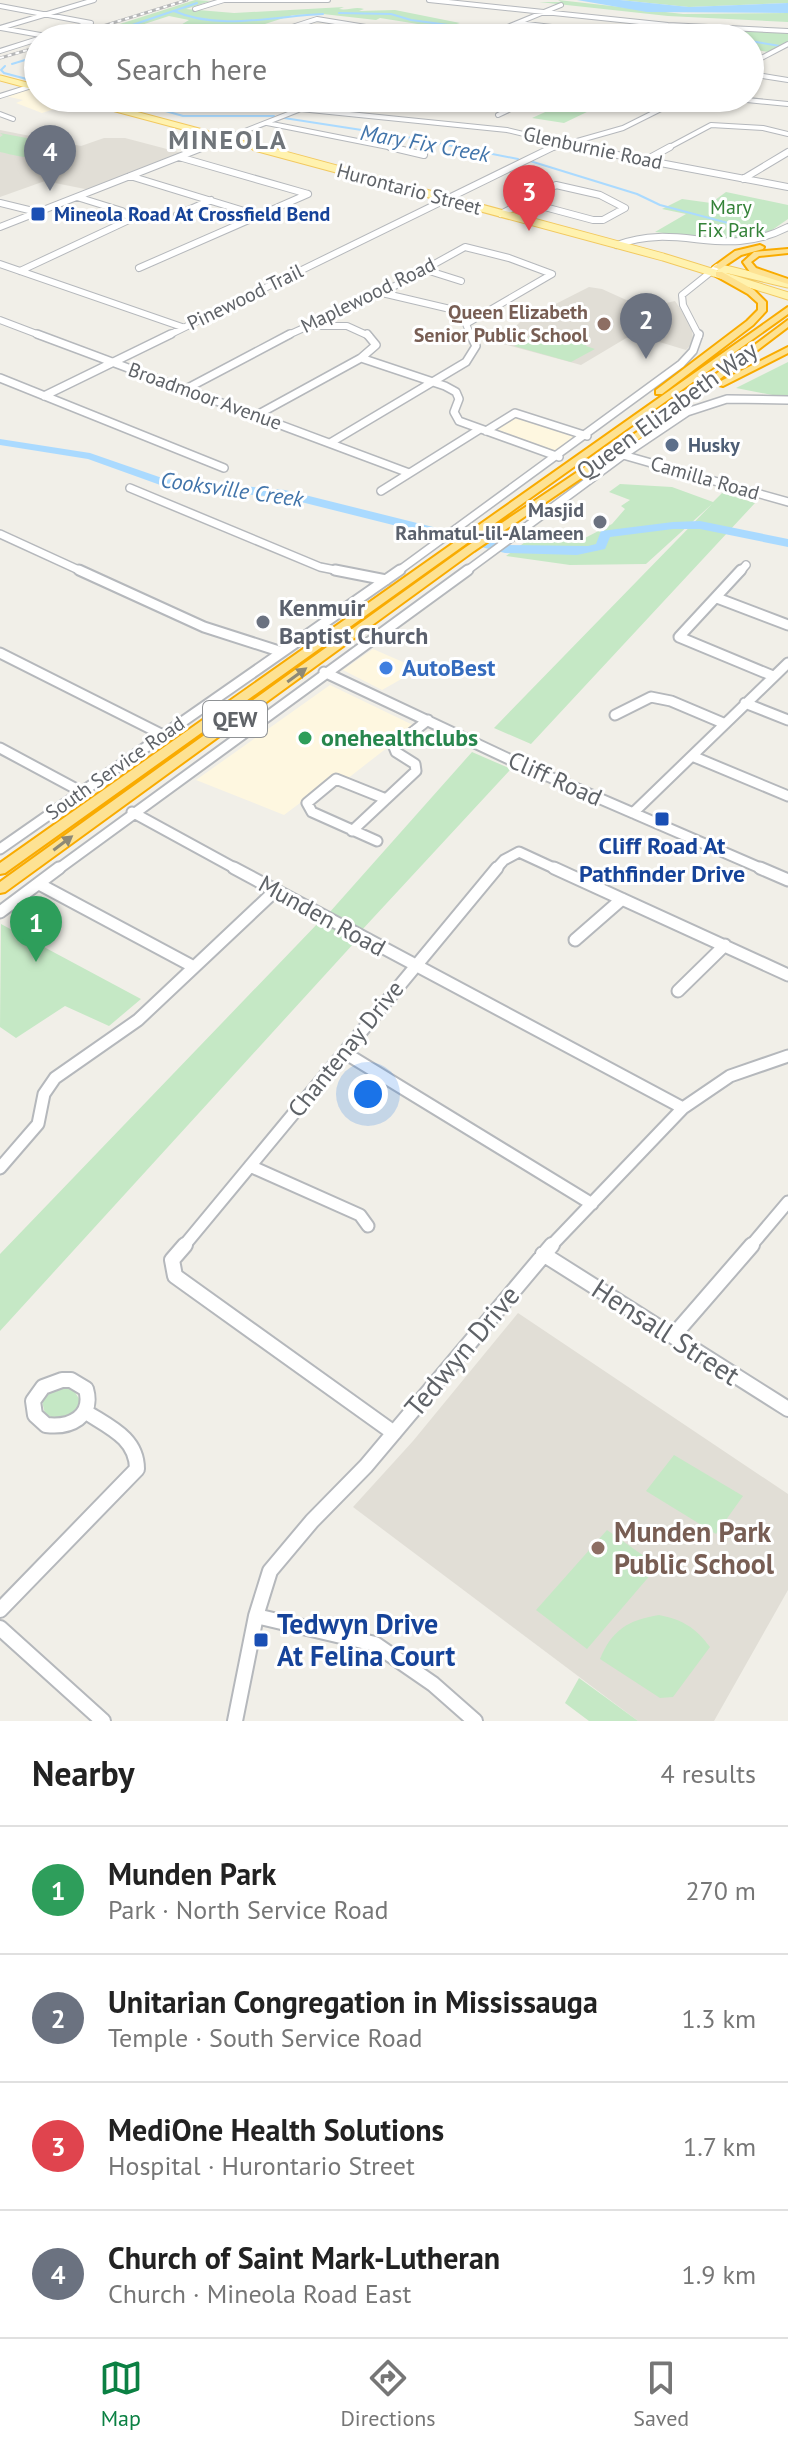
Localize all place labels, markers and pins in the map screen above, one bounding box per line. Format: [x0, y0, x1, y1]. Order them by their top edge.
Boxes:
pin: 4 [24, 125, 76, 191]
pin: 3 [503, 165, 555, 231]
place label: Mineola Road At Crossfield Bend [54, 201, 330, 227]
marker: Mineola Road At Crossfield Bend [29, 205, 47, 223]
pin: 2 [620, 293, 672, 359]
place label: Queen Elizabeth Senior Public School [414, 299, 588, 348]
marker: Queen Elizabeth Senior Public School [595, 315, 613, 333]
place label: Husky [688, 432, 740, 458]
marker: Husky [663, 436, 681, 454]
place label: Masjid Rahmatul-lil-Alameen [395, 497, 584, 546]
marker: Masjid Rahmatul-lil-Alameen [591, 513, 609, 531]
place label: Kenmuir Baptist Church [279, 592, 428, 651]
marker: Kenmuir Baptist Church [254, 613, 272, 631]
place label: AutoBest [402, 652, 496, 683]
marker: AutoBest [377, 659, 395, 677]
place label: onehealthclubs [321, 722, 478, 753]
marker: onehealthclubs [296, 729, 314, 747]
marker: Cliff Road At Pathfinder Drive [653, 810, 671, 828]
place label: Cliff Road At Pathfinder Drive [579, 830, 745, 889]
pin: 1 [10, 896, 62, 962]
place label: Munden Park Public School [614, 1513, 775, 1582]
marker: Munden Park Public School [589, 1539, 607, 1557]
place label: Tedwyn Drive At Felina Court [277, 1605, 456, 1674]
marker: Tedwyn Drive At Felina Court [252, 1631, 270, 1649]

